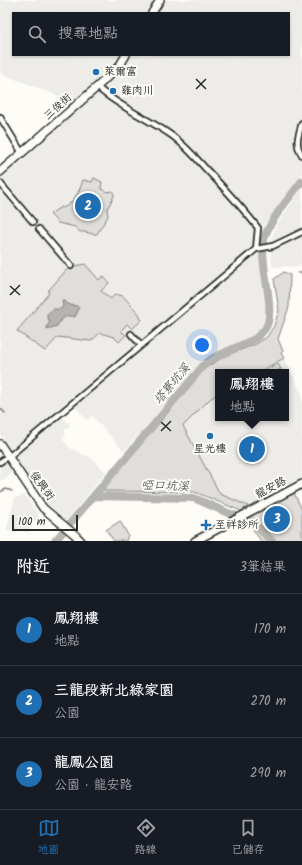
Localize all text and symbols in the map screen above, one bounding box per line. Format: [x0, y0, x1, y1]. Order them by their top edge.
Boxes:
search box [12, 12, 290, 56]
text: 搜尋地點 [58, 22, 118, 46]
icon: search [26, 23, 48, 45]
place label: 萊爾富 [104, 63, 137, 81]
marker: 萊爾富 [91, 67, 101, 77]
place label: 雞肉川 [121, 82, 154, 100]
marker: 雞肉川 [108, 86, 118, 96]
street label: 三俊街 [40, 89, 77, 125]
pin: 2 [75, 191, 101, 221]
your location [192, 335, 212, 355]
water label: 塔寮坑溪 [149, 359, 195, 408]
popup [215, 369, 289, 421]
text: 鳳翔樓 [229, 373, 275, 397]
text: 地點 [229, 397, 256, 418]
marker: 星光樓 [205, 431, 215, 441]
pin: 1 [239, 434, 265, 464]
place label: 星光樓 [194, 440, 227, 458]
street label: 俊興街 [25, 467, 60, 505]
street label: 龍安路 [252, 472, 290, 504]
water label: 啞口坑溪 [141, 476, 190, 496]
pin: 3 [264, 504, 290, 534]
scale bar [12, 513, 78, 532]
text: 100 m [18, 513, 46, 531]
place label: 至祥診所 [215, 516, 259, 534]
marker: 至祥診所 [200, 519, 212, 531]
text: 附近 [16, 554, 50, 581]
text: 3筆結果 [240, 557, 286, 578]
text: 鳳翔樓 [54, 607, 99, 631]
text: 1 [27, 619, 31, 640]
text: 170 m [254, 619, 286, 640]
text: 地點 [54, 631, 80, 652]
text: 三龍段新北綠家園 [54, 679, 174, 703]
text: 2 [25, 691, 33, 712]
text: 270 m [250, 691, 286, 712]
text: 公園 [54, 703, 80, 724]
text: 龍鳳公園 [54, 751, 114, 775]
text: 3 [25, 763, 33, 784]
text: 290 m [250, 763, 286, 784]
text: 公園 · 龍安路 [54, 775, 133, 796]
tab: 地圖 [38, 817, 60, 859]
tab: 路線 [135, 817, 157, 859]
tab: 已儲存 [232, 817, 265, 859]

